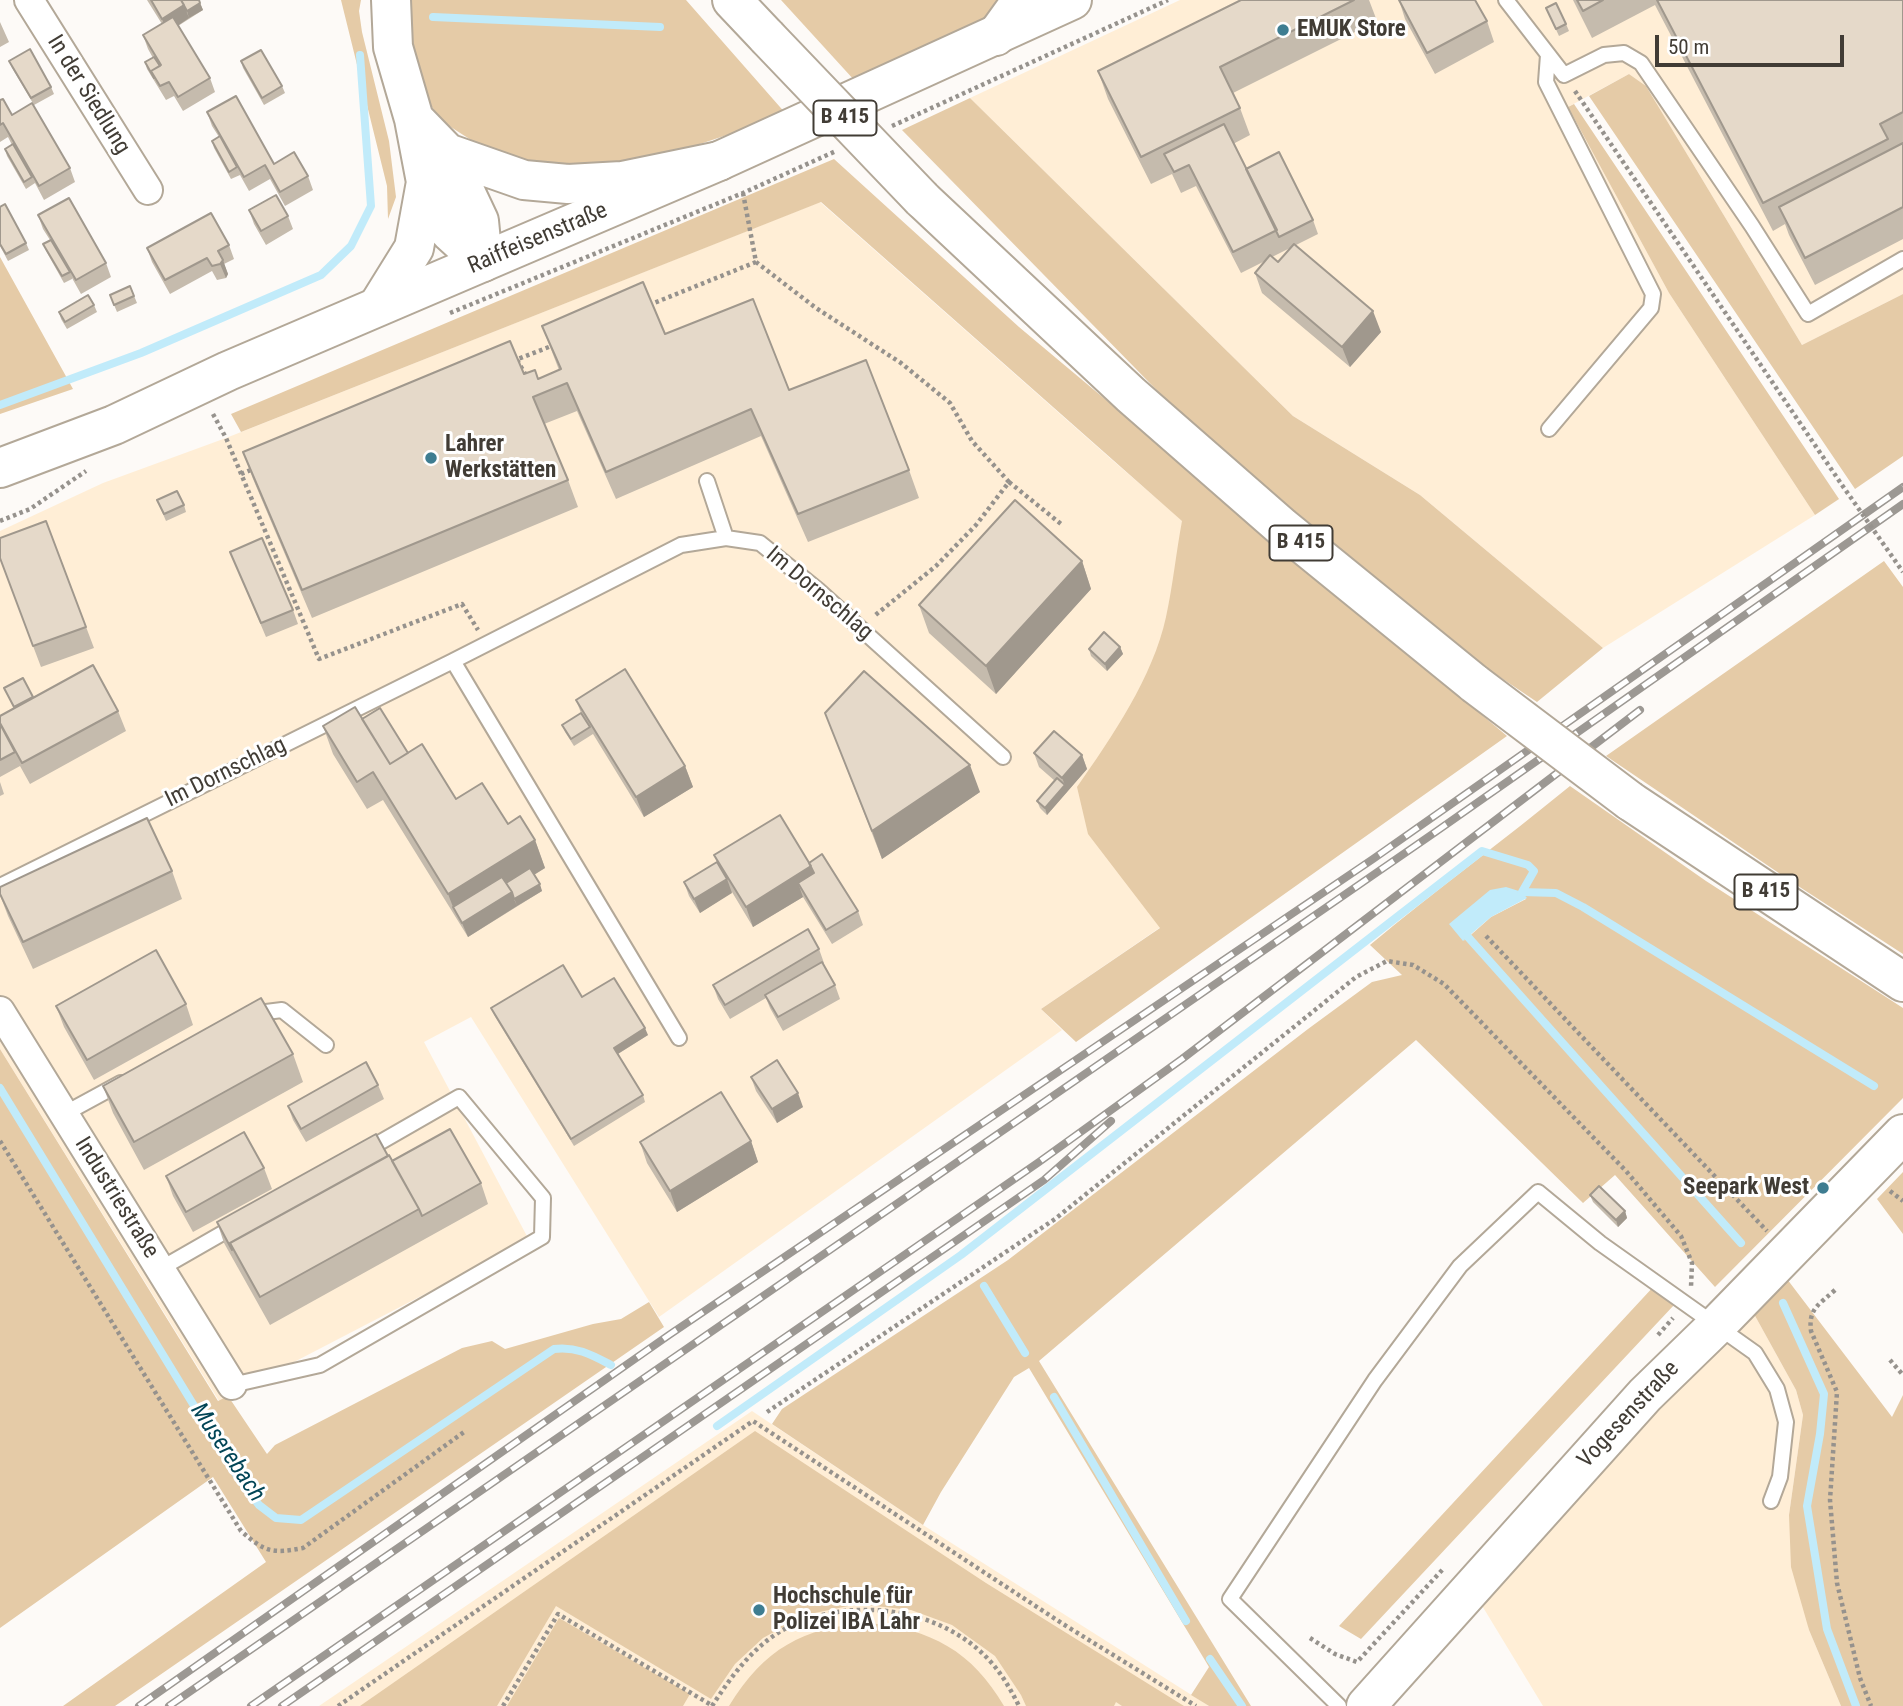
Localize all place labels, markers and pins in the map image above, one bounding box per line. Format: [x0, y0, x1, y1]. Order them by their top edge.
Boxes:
place label: EMUK Store [1297, 16, 1406, 44]
marker: EMUK Store [1275, 22, 1291, 38]
place label: Lahrer Werkstätten [445, 431, 556, 485]
marker: Lahrer Werkstätten [423, 450, 439, 466]
place label: Seepark West [1683, 1174, 1809, 1202]
marker: Seepark West [1815, 1180, 1831, 1196]
place label: Hochschule für Polizei IBA Lahr [773, 1583, 920, 1637]
marker: Hochschule für Polizei IBA Lahr [751, 1602, 767, 1618]

